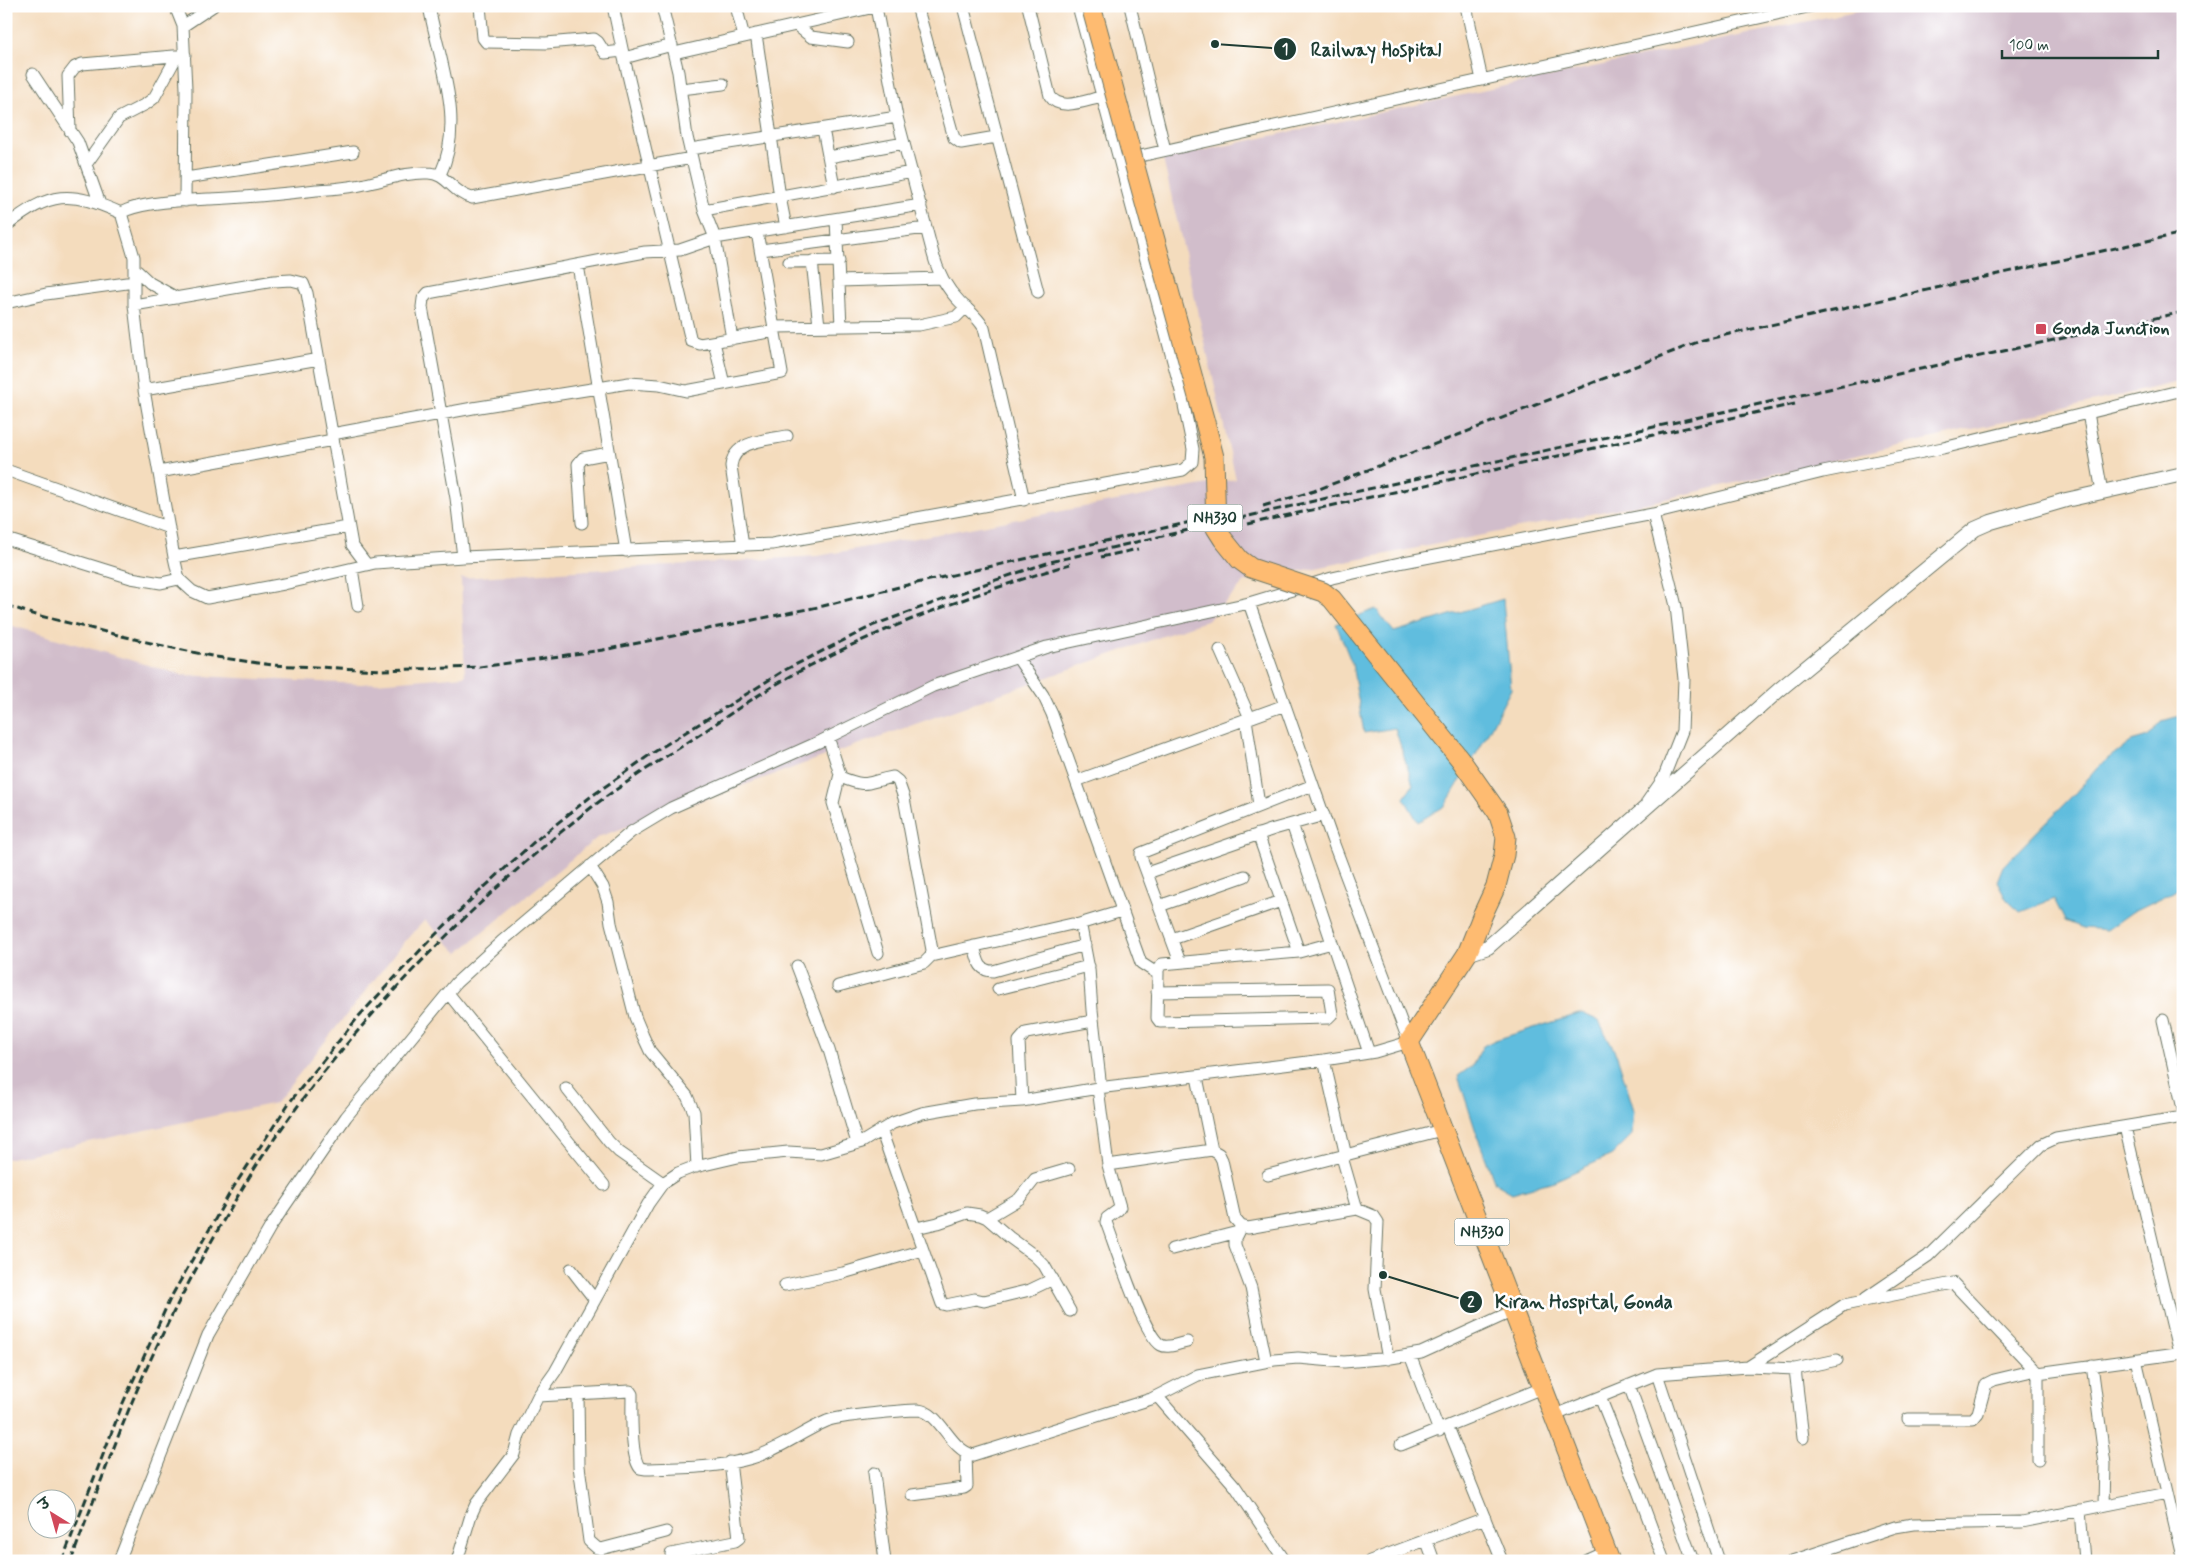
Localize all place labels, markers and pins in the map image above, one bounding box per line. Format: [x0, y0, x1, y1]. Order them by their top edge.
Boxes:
callout: Railway Hospital [1272, 32, 1456, 66]
place label: Gonda Junction [2052, 317, 2170, 341]
marker: Gonda Junction [2034, 322, 2048, 336]
callout: Kiran Hospital, Gonda [1458, 1285, 1685, 1319]

